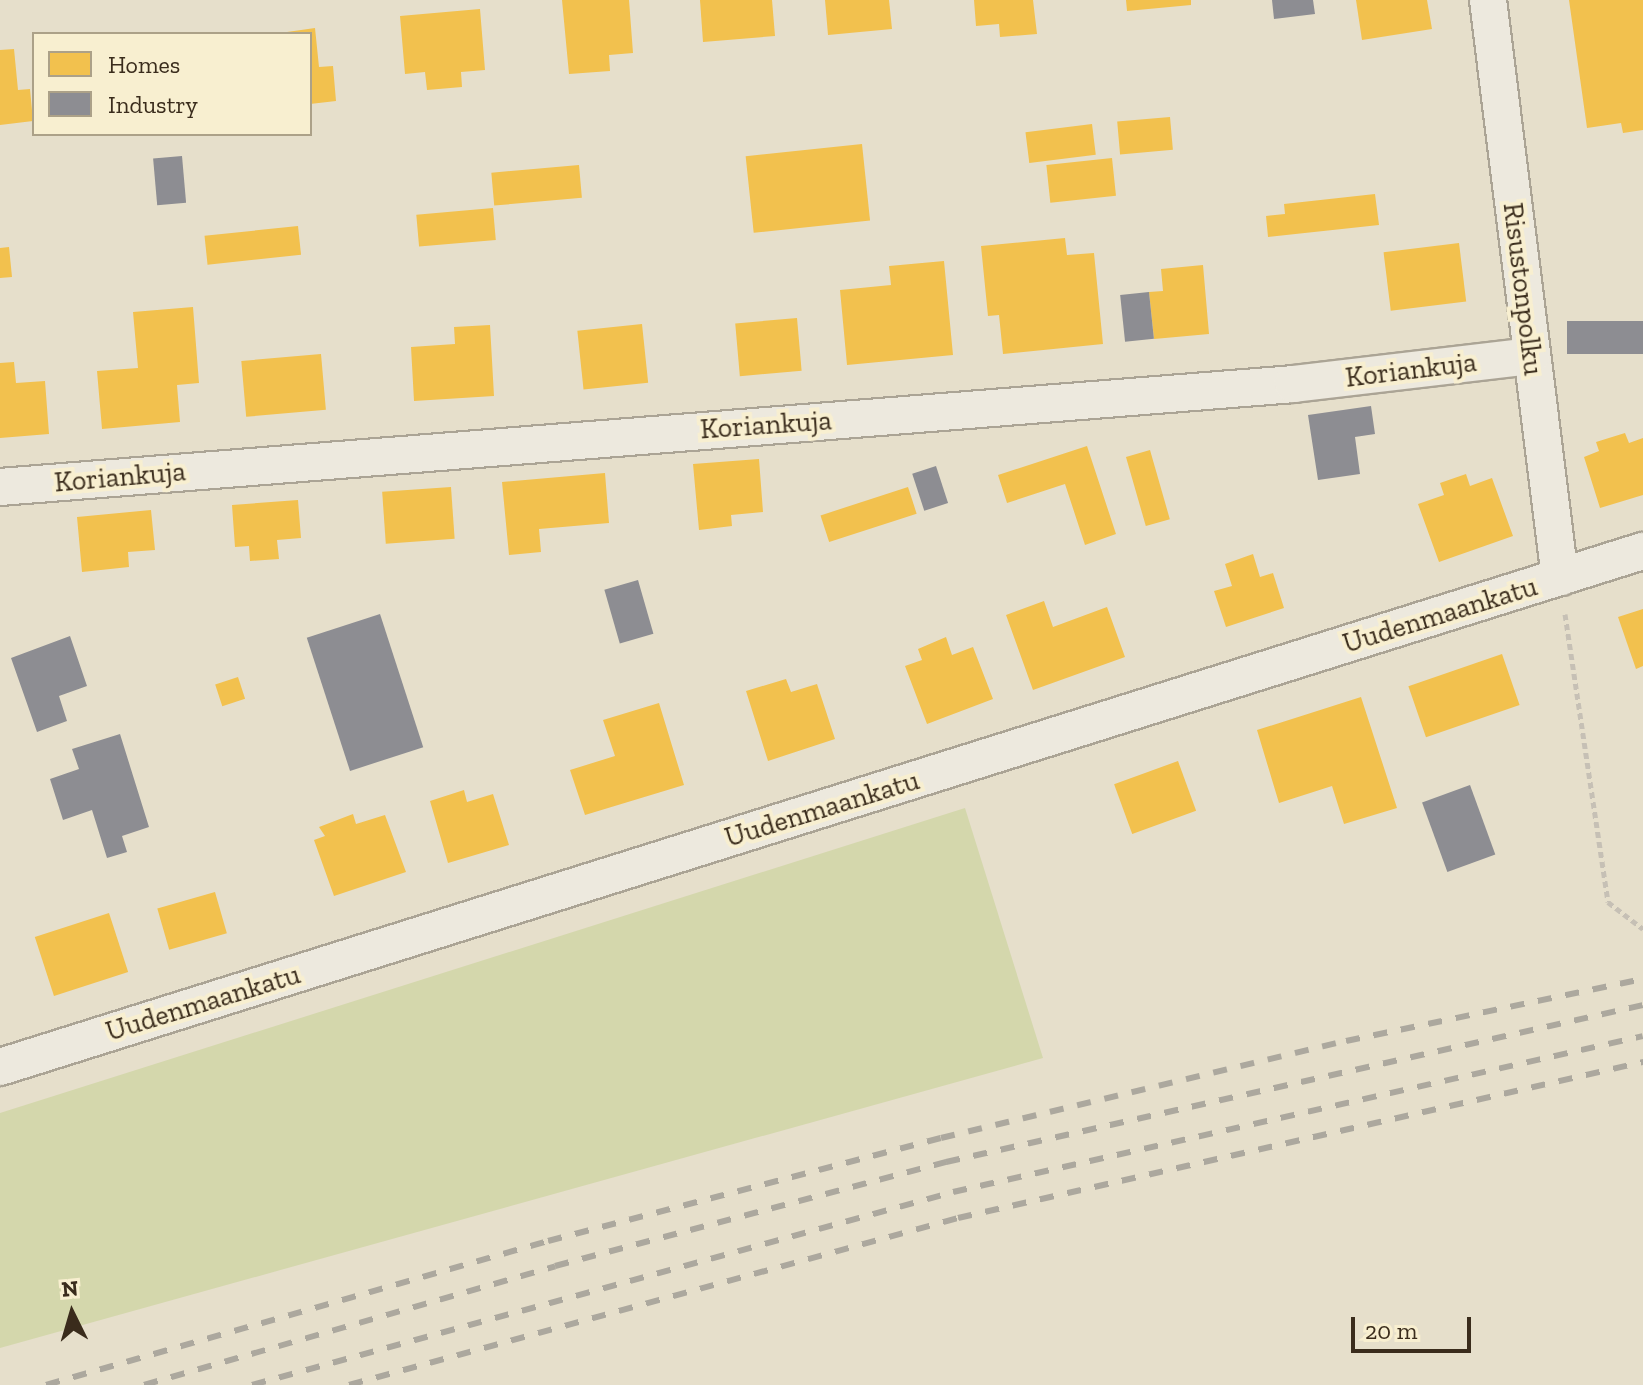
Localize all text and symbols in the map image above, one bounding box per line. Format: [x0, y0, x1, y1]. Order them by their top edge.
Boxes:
legend [32, 32, 312, 136]
text: Homes [108, 50, 180, 79]
text: Industry [108, 90, 198, 119]
street label: Risustonpolku [1496, 201, 1550, 377]
street label: Koriankuja [1344, 345, 1478, 395]
street label: Koriankuja [699, 404, 833, 446]
street label: Koriankuja [53, 455, 187, 499]
street label: Uudenmaankatu [1339, 569, 1541, 661]
street label: Uudenmaankatu [721, 763, 923, 855]
street label: Uudenmaankatu [102, 957, 304, 1049]
north arrow [32, 1273, 112, 1353]
text: N [60, 1274, 79, 1303]
scale bar [1355, 1301, 1475, 1351]
text: 20 m [1365, 1316, 1417, 1345]

